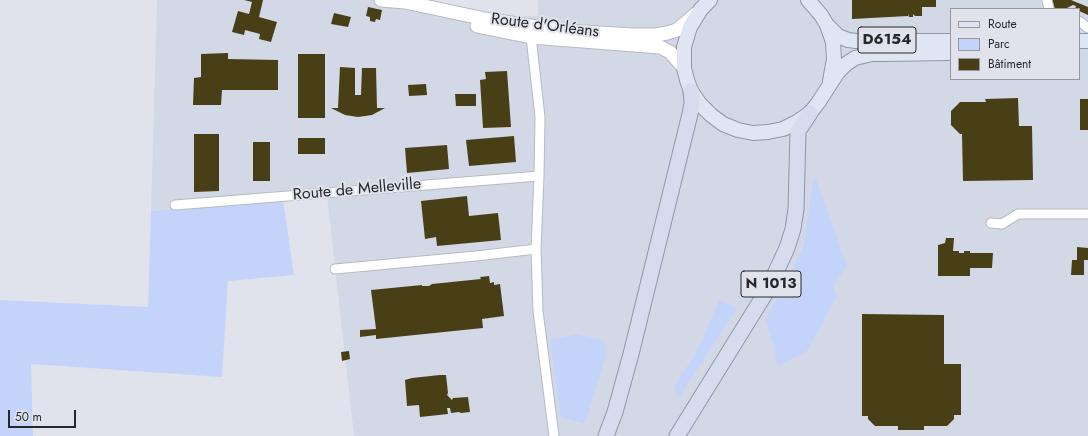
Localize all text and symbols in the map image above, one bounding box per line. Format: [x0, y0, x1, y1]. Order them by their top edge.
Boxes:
legend [950, 8, 1080, 80]
street label: Route d'Orléans [490, 10, 600, 42]
text: Route [988, 15, 1017, 33]
road number: D6154 [858, 27, 916, 53]
text: Parc [988, 35, 1010, 53]
text: Bâtiment [988, 55, 1031, 73]
street label: Route de Melleville [292, 175, 422, 205]
road number: N 1013 [741, 271, 801, 297]
scale bar [10, 402, 78, 428]
text: 50 m [15, 408, 42, 426]

